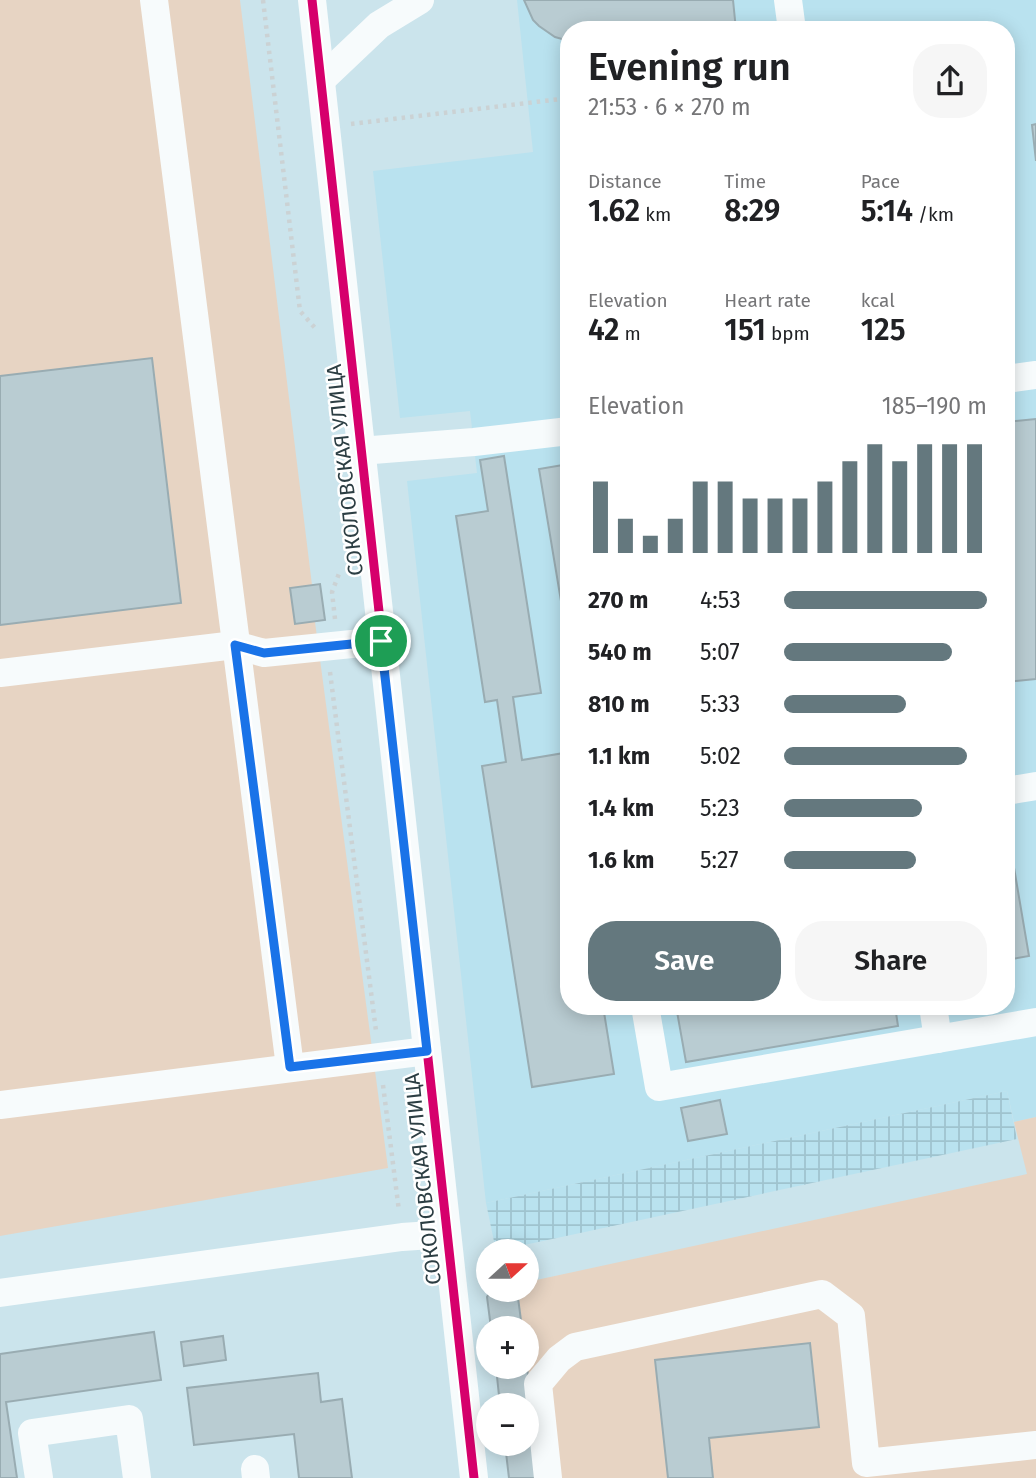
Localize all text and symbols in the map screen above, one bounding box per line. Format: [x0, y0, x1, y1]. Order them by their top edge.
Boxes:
text: Evening run [588, 44, 791, 90]
button: share [913, 44, 987, 118]
text: 21:53 · 6 × 270 m [588, 93, 751, 121]
text: Distance [588, 170, 662, 193]
text: Time [724, 170, 766, 193]
text: Pace [861, 170, 900, 193]
text: 1.62 [588, 193, 640, 229]
text: 8:29 [724, 193, 780, 229]
text: 5:14 [861, 193, 913, 229]
text: km [640, 203, 671, 226]
text: /km [913, 203, 954, 226]
text: Elevation [588, 289, 668, 312]
text: Heart rate [724, 289, 811, 312]
text: kcal [861, 289, 895, 312]
text: 42 [588, 312, 619, 348]
text: 151 [724, 312, 766, 348]
text: 125 [861, 312, 906, 348]
text: m [619, 322, 641, 345]
text: bpm [766, 322, 810, 345]
street label: СОКОЛОВСКАЯ УЛИЦА [321, 363, 369, 577]
text: Elevation [588, 392, 684, 420]
text: 185–190 m [882, 392, 987, 420]
text: 270 m [588, 586, 649, 614]
text: 4:53 [700, 586, 741, 614]
pin [351, 611, 411, 671]
icon: arrive [362, 622, 400, 660]
text: 540 m [588, 638, 652, 666]
text: 5:07 [700, 638, 740, 666]
text: 810 m [588, 690, 650, 718]
text: 5:33 [700, 690, 740, 718]
text: 1.1 km [588, 742, 650, 770]
text: 5:02 [700, 742, 741, 770]
text: 1.4 km [588, 794, 654, 822]
text: 5:23 [700, 794, 740, 822]
text: 1.6 km [588, 846, 655, 874]
text: 5:27 [700, 846, 738, 874]
button: Save [588, 921, 781, 1001]
button: Share [795, 921, 987, 1001]
street label: СОКОЛОВСКАЯ УЛИЦА [399, 1072, 447, 1286]
north arrow [476, 1239, 539, 1302]
map controls [476, 1239, 539, 1456]
button: + [476, 1316, 539, 1379]
button: − [476, 1393, 539, 1456]

